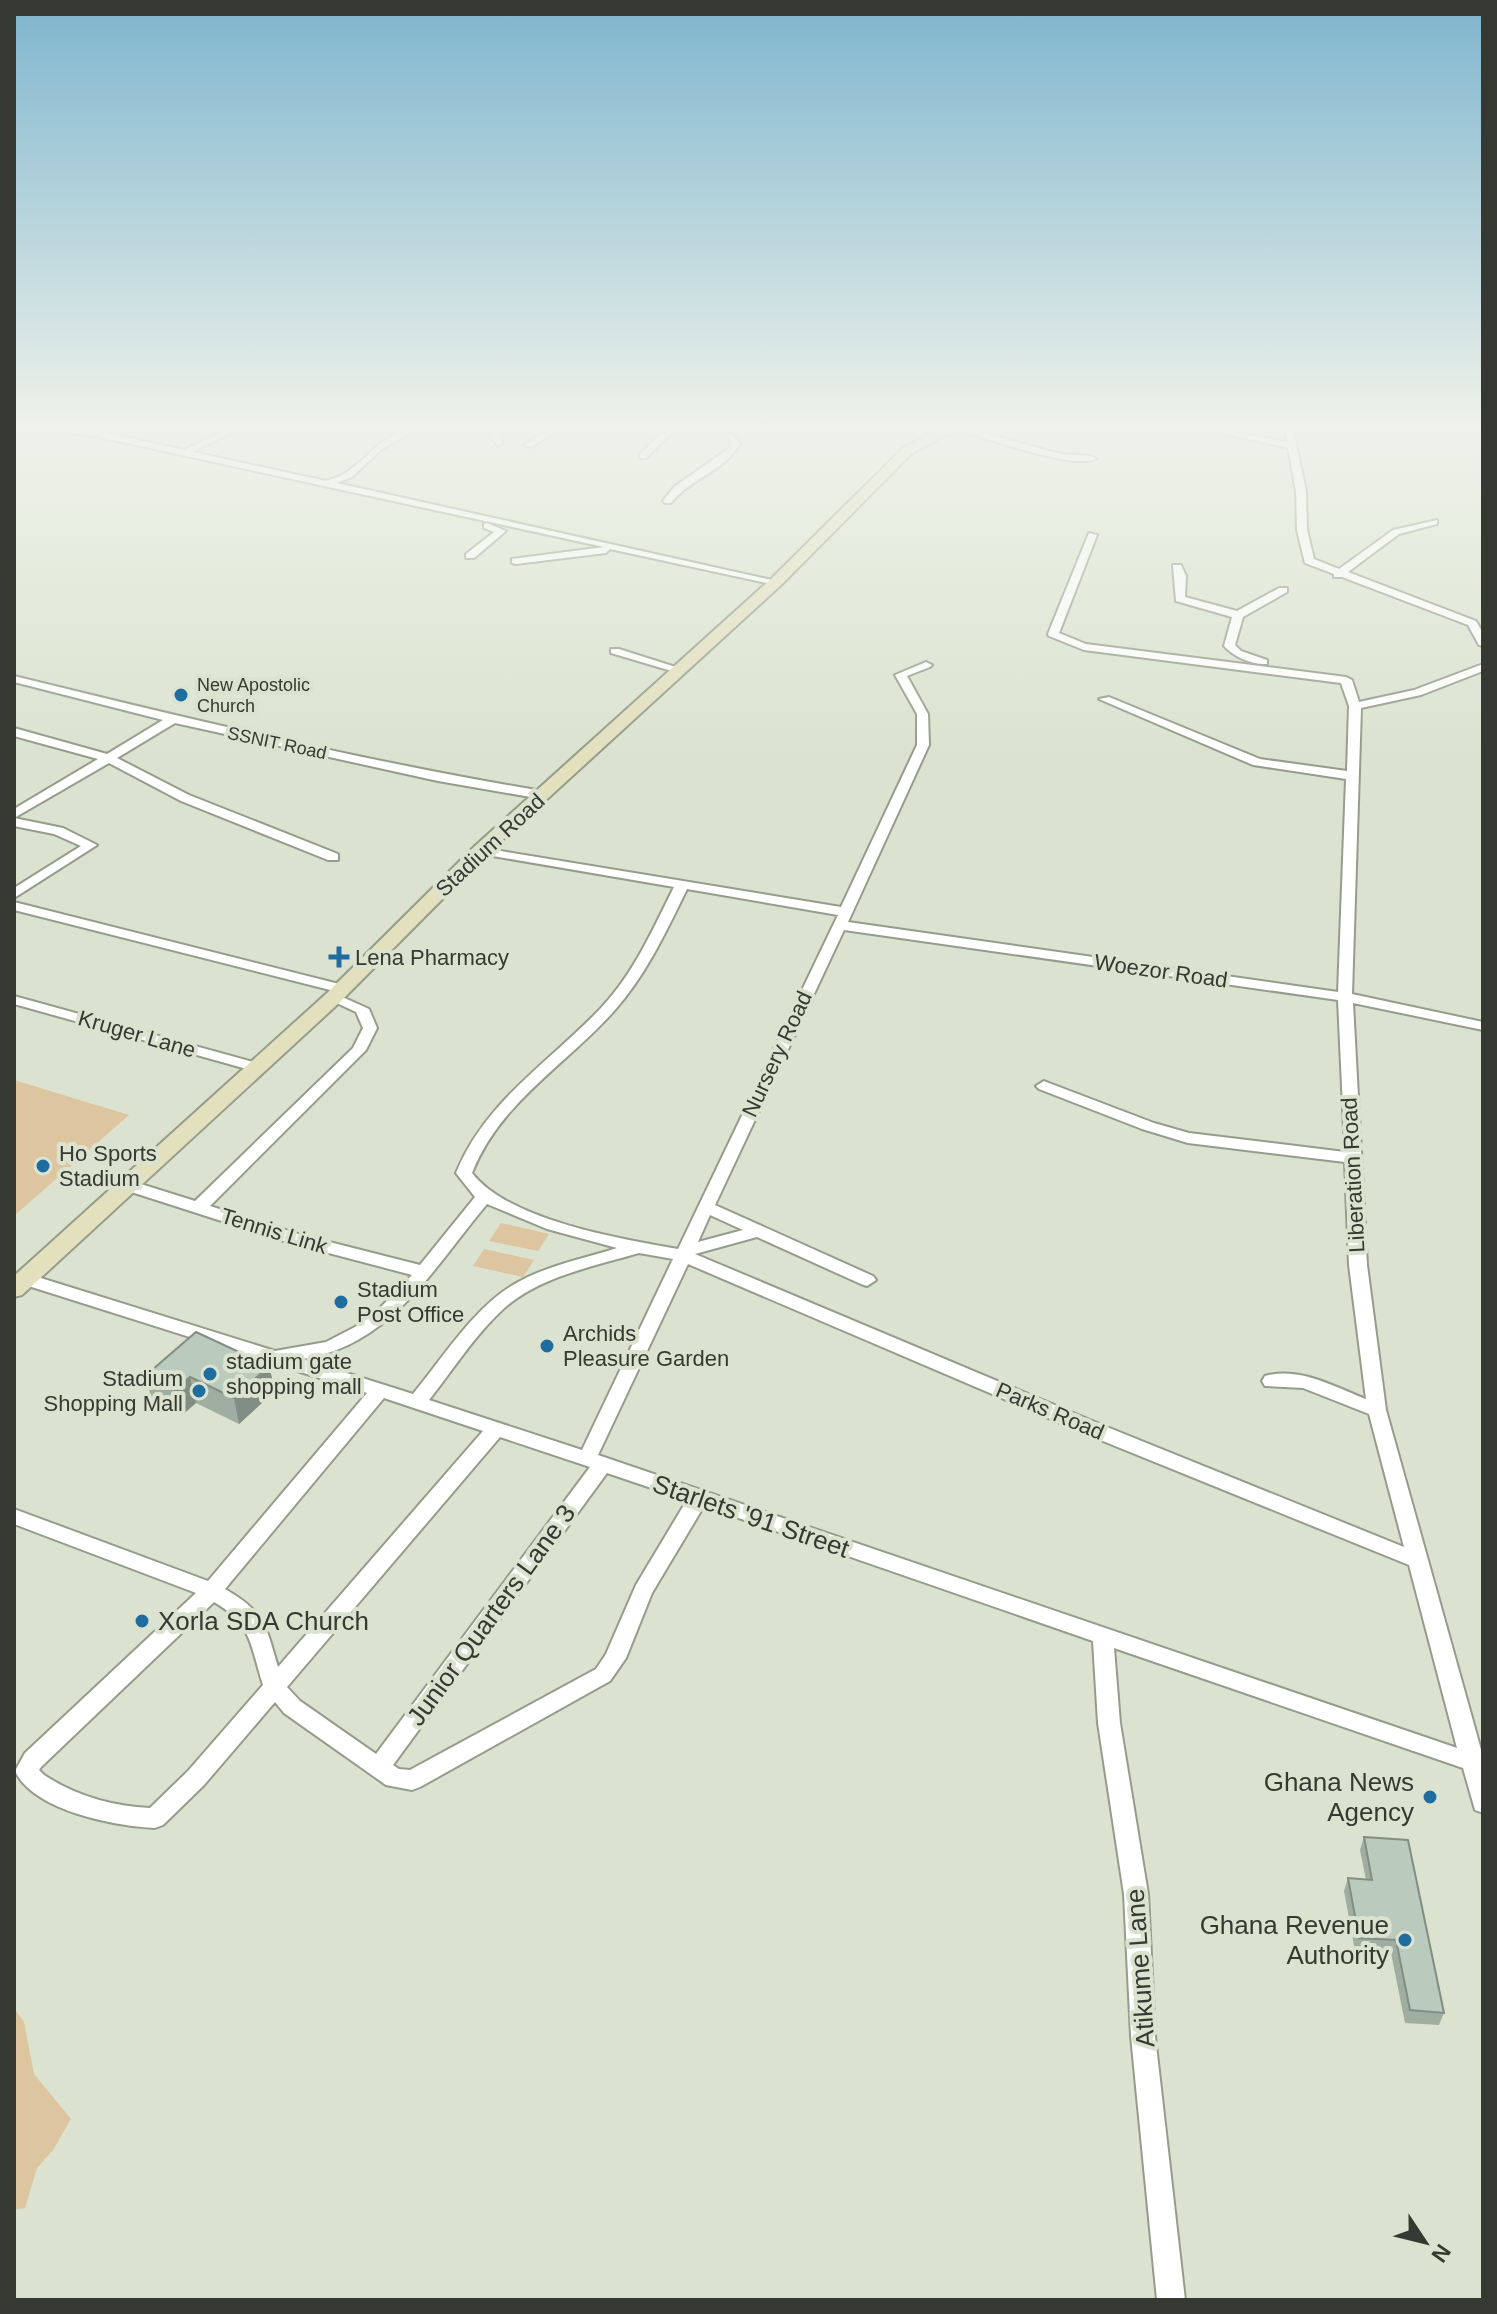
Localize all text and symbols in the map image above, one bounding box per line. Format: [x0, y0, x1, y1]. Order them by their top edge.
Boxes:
place label: New Apostolic Church [197, 675, 310, 716]
marker: New Apostolic Church [172, 686, 190, 704]
street label: SSNIT Road [226, 723, 328, 763]
street label: Stadium Road [430, 788, 550, 902]
place label: Lena Pharmacy [355, 945, 509, 970]
marker: Lena Pharmacy [330, 948, 348, 966]
street label: Woezor Road [1093, 949, 1229, 993]
street label: Nursery Road [737, 987, 817, 1121]
street label: Kruger Lane [75, 1005, 199, 1063]
street label: Liberation Road [1336, 1097, 1370, 1253]
place label: Ho Sports Stadium [59, 1141, 157, 1191]
marker: Ho Sports Stadium [34, 1157, 52, 1175]
street label: Tennis Link [218, 1203, 331, 1259]
place label: Stadium Post Office [357, 1277, 464, 1327]
marker: Stadium Post Office [332, 1293, 350, 1311]
place label: Archids Pleasure Garden [563, 1321, 729, 1371]
marker: Archids Pleasure Garden [538, 1337, 556, 1355]
place label: stadium gate shopping mall [226, 1349, 362, 1399]
marker: stadium gate shopping mall [201, 1365, 219, 1383]
place label: Stadium Shopping Mall [44, 1366, 183, 1416]
street label: Parks Road [992, 1377, 1108, 1445]
marker: Stadium Shopping Mall [190, 1382, 208, 1400]
street label: Starlets '91 Street [649, 1468, 854, 1564]
street label: Junior Quarters Lane 3 [401, 1499, 581, 1731]
place label: Xorla SDA Church [158, 1606, 369, 1636]
marker: Xorla SDA Church [133, 1612, 151, 1630]
place label: Ghana News Agency [1264, 1767, 1414, 1827]
marker: Ghana News Agency [1421, 1788, 1439, 1806]
street label: Atikume Lane [1119, 1888, 1161, 2048]
place label: Ghana Revenue Authority [1200, 1910, 1389, 1970]
marker: Ghana Revenue Authority [1396, 1931, 1414, 1949]
north arrow [1385, 2202, 1465, 2282]
text: N [1426, 2240, 1456, 2267]

